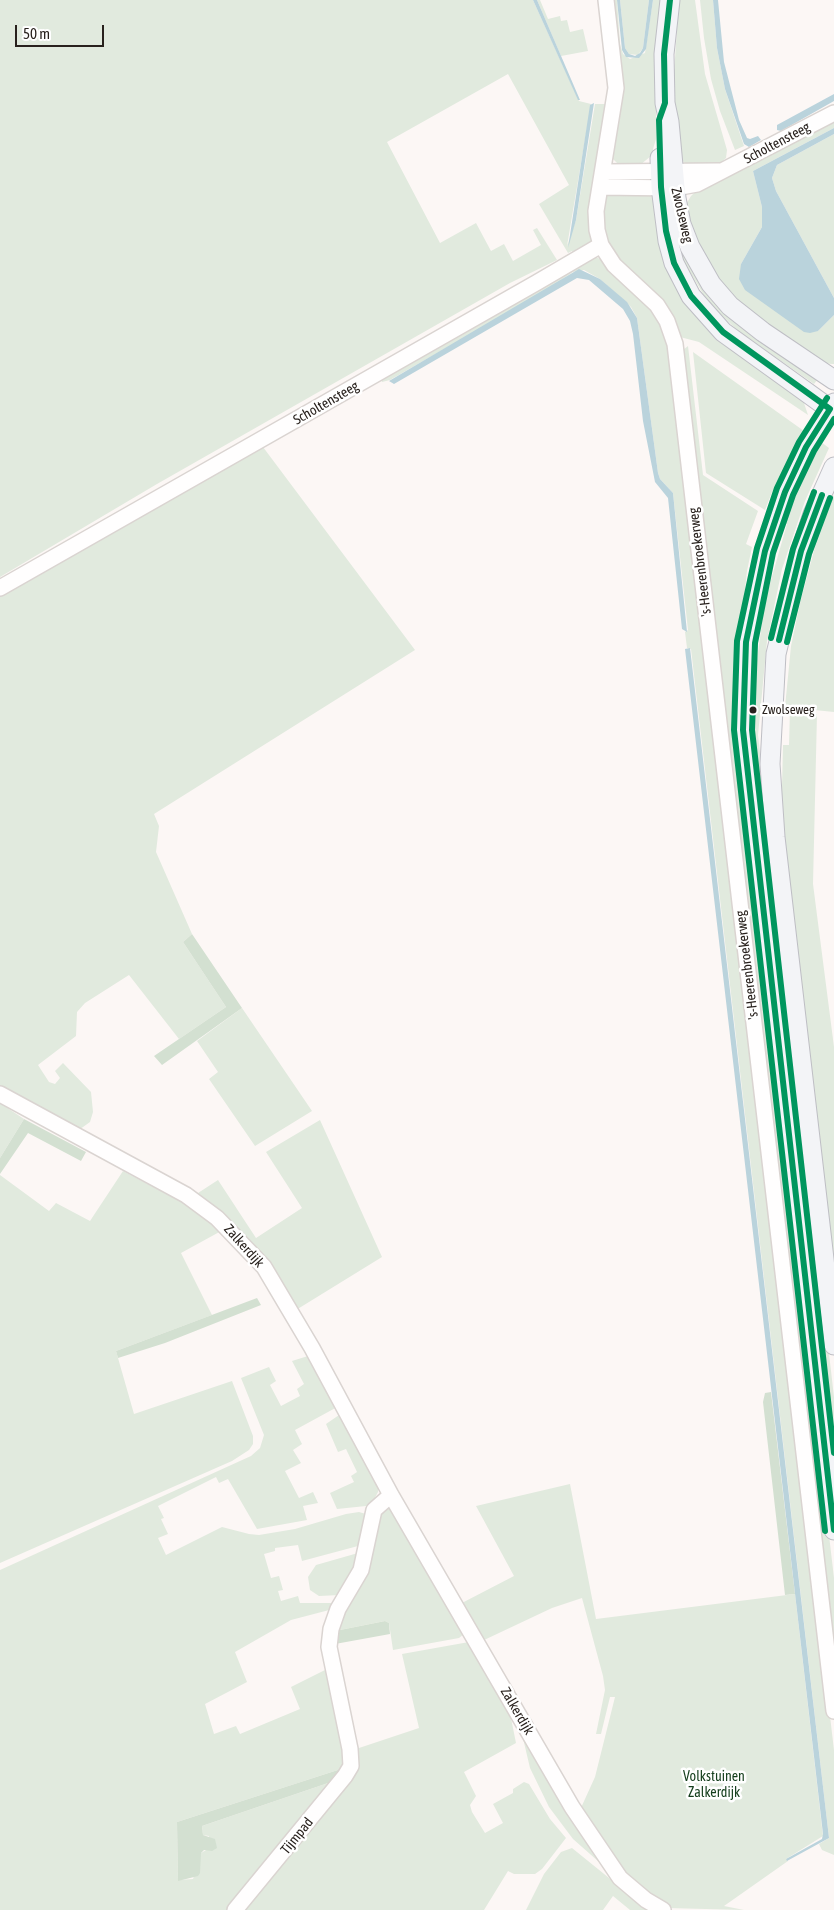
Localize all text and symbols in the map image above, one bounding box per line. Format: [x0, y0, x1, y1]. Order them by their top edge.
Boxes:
scale bar [18, 15, 106, 47]
text: 50 m [23, 25, 50, 42]
street label: Scholtensteeg [741, 119, 813, 167]
street label: Zwolseweg [667, 186, 697, 244]
street label: Scholtensteeg [290, 378, 362, 428]
street label: 's-Heerenbroekerweg [685, 507, 715, 617]
place label: Zwolseweg [762, 702, 815, 718]
marker: Zwolseweg [748, 705, 758, 715]
street label: 's-Heerenbroekerweg [732, 910, 762, 1020]
street label: Zalkerdijk [220, 1221, 268, 1271]
street label: Zalkerdijk [497, 1684, 537, 1738]
park label: Volkstuinen Zalkerdijk [683, 1769, 745, 1801]
street label: Tijmpad [277, 1814, 317, 1858]

